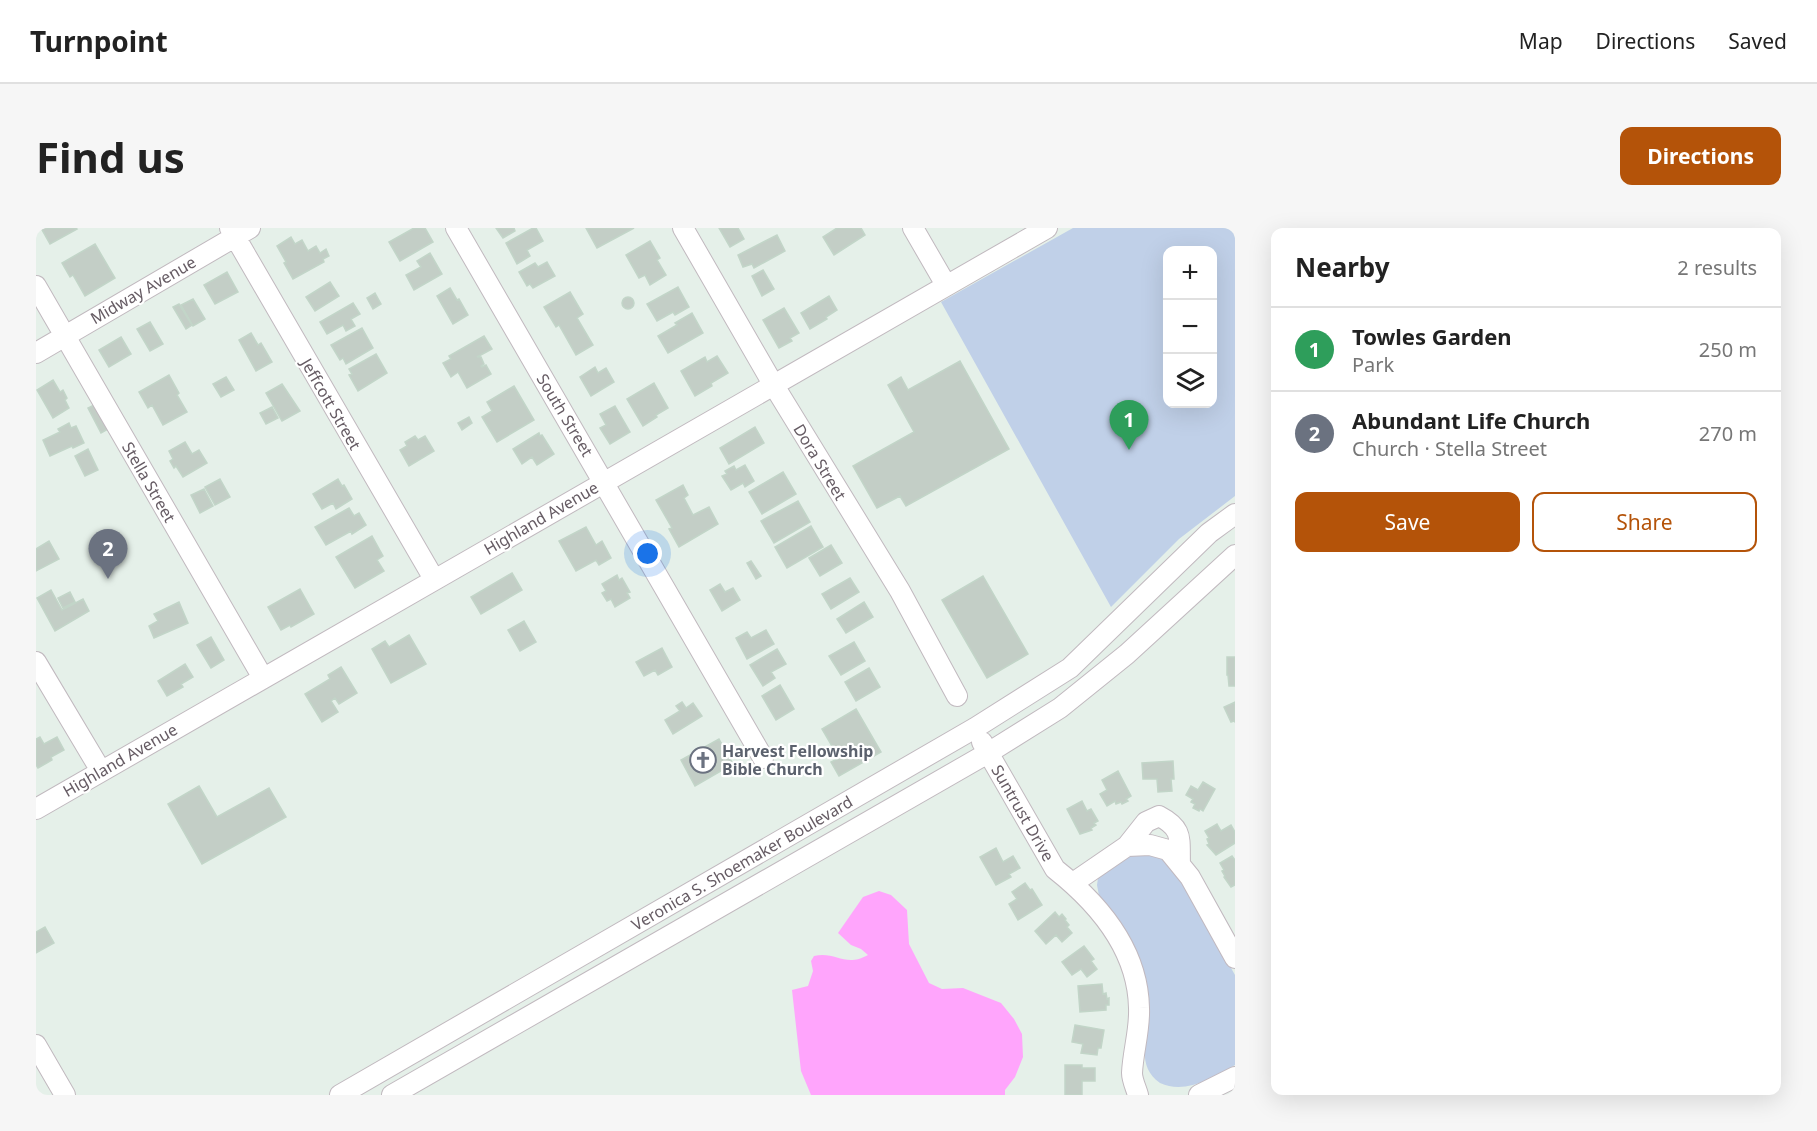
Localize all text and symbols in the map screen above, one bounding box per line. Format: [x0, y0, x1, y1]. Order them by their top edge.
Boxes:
text: Turnpoint [30, 22, 168, 60]
text: Map [1519, 27, 1563, 55]
text: Directions [1596, 27, 1695, 55]
text: Saved [1728, 27, 1787, 55]
button: Directions [1620, 127, 1781, 185]
text: Find us [36, 128, 185, 185]
map controls [1163, 246, 1217, 408]
button: + [1163, 246, 1217, 300]
text: Nearby [1295, 249, 1390, 285]
street label: Midway Avenue [86, 251, 200, 329]
text: 2 results [1677, 254, 1757, 281]
button: − [1163, 300, 1217, 354]
text: Towles Garden [1352, 321, 1512, 351]
text: 1 [1309, 336, 1320, 363]
text: 250 m [1699, 336, 1757, 363]
text: Park [1352, 351, 1394, 378]
street label: Jeffcott Street [295, 353, 366, 454]
button: layers [1163, 354, 1217, 408]
street label: South Street [532, 370, 598, 461]
pin: 1 [1110, 400, 1148, 450]
text: Abundant Life Church [1352, 405, 1590, 435]
street label: Dora Street [789, 420, 852, 504]
text: 2 [1309, 420, 1320, 447]
text: 270 m [1699, 420, 1757, 447]
text: Church · Stella Street [1352, 435, 1547, 462]
street label: Stella Street [117, 438, 181, 527]
street label: Highland Avenue [480, 476, 602, 560]
button: Save [1295, 492, 1520, 552]
button: Share [1532, 492, 1757, 552]
pin: 2 [88, 530, 128, 579]
your location [633, 539, 662, 568]
street label: Highland Avenue [59, 718, 181, 802]
place label: Harvest Fellowship Bible Church [722, 740, 873, 780]
church icon: Harvest Fellowship Bible Church [688, 745, 718, 775]
street label: Suntrust Drive [986, 761, 1060, 865]
street label: Veronica S. Shoemaker Boulevard [627, 790, 857, 936]

